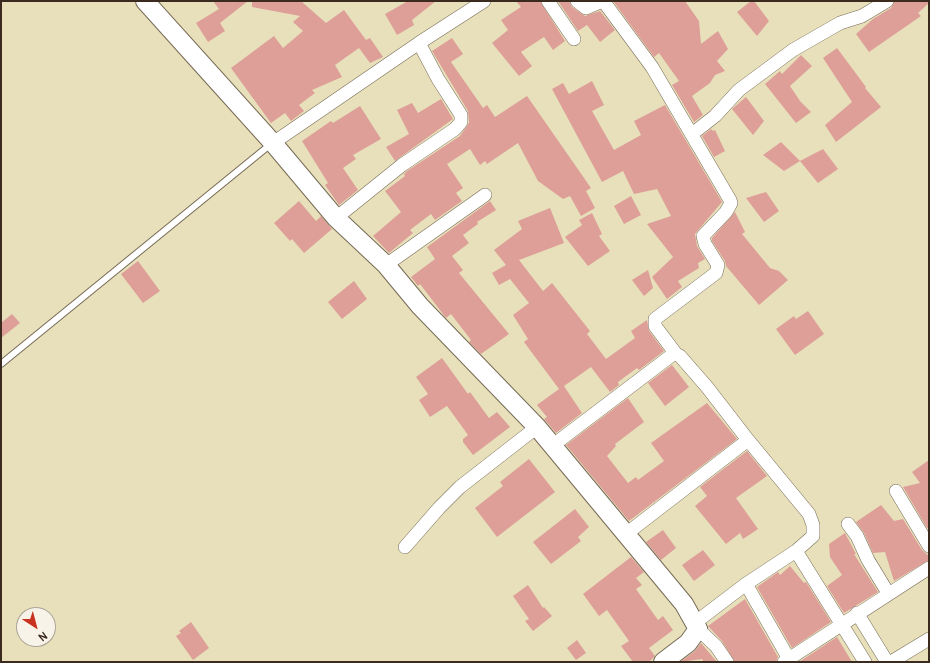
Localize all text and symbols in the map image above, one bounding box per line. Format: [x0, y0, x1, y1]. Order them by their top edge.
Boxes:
north arrow [16, 607, 56, 647]
text: N [36, 629, 50, 644]

